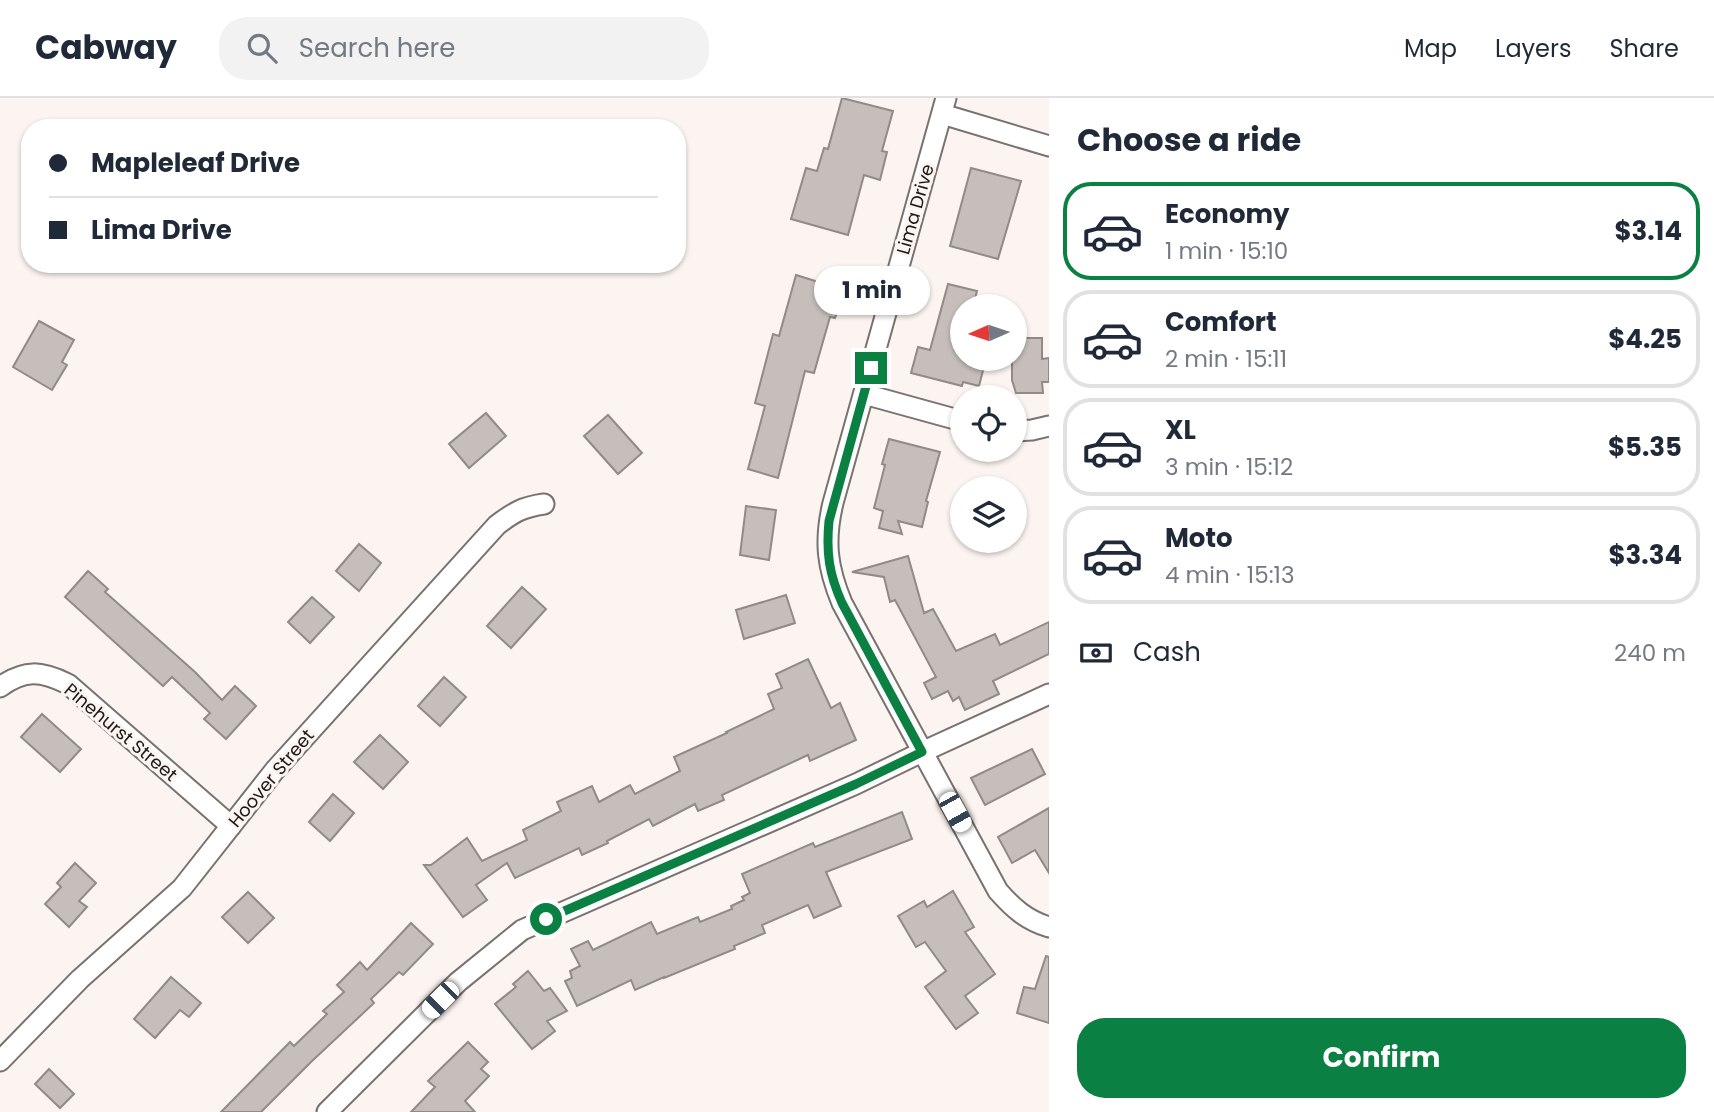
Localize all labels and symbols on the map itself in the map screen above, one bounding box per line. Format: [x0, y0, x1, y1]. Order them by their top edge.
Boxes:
street label: Lima Drive [890, 161, 940, 257]
callout: 1 min [813, 266, 929, 316]
north arrow [950, 294, 1027, 371]
route end [855, 352, 887, 384]
street label: Pinehurst Street [59, 677, 183, 787]
street label: Hoover Street [223, 724, 319, 832]
car [936, 789, 975, 835]
route start [530, 903, 562, 935]
car [418, 978, 463, 1022]

